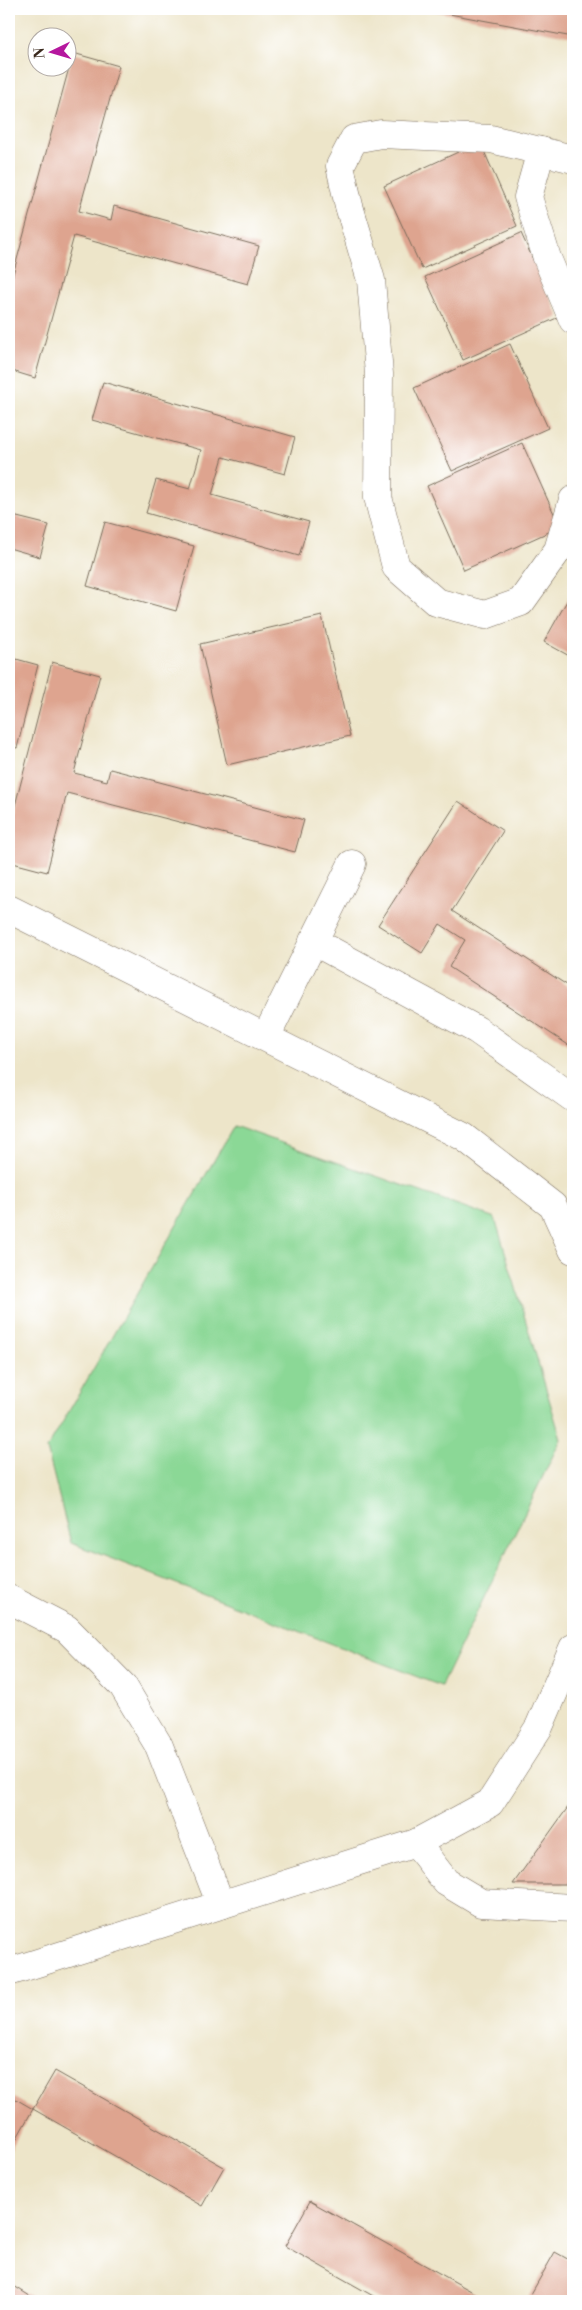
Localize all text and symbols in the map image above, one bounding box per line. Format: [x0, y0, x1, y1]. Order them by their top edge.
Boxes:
north arrow [28, 28, 78, 78]
text: N [31, 47, 49, 59]

